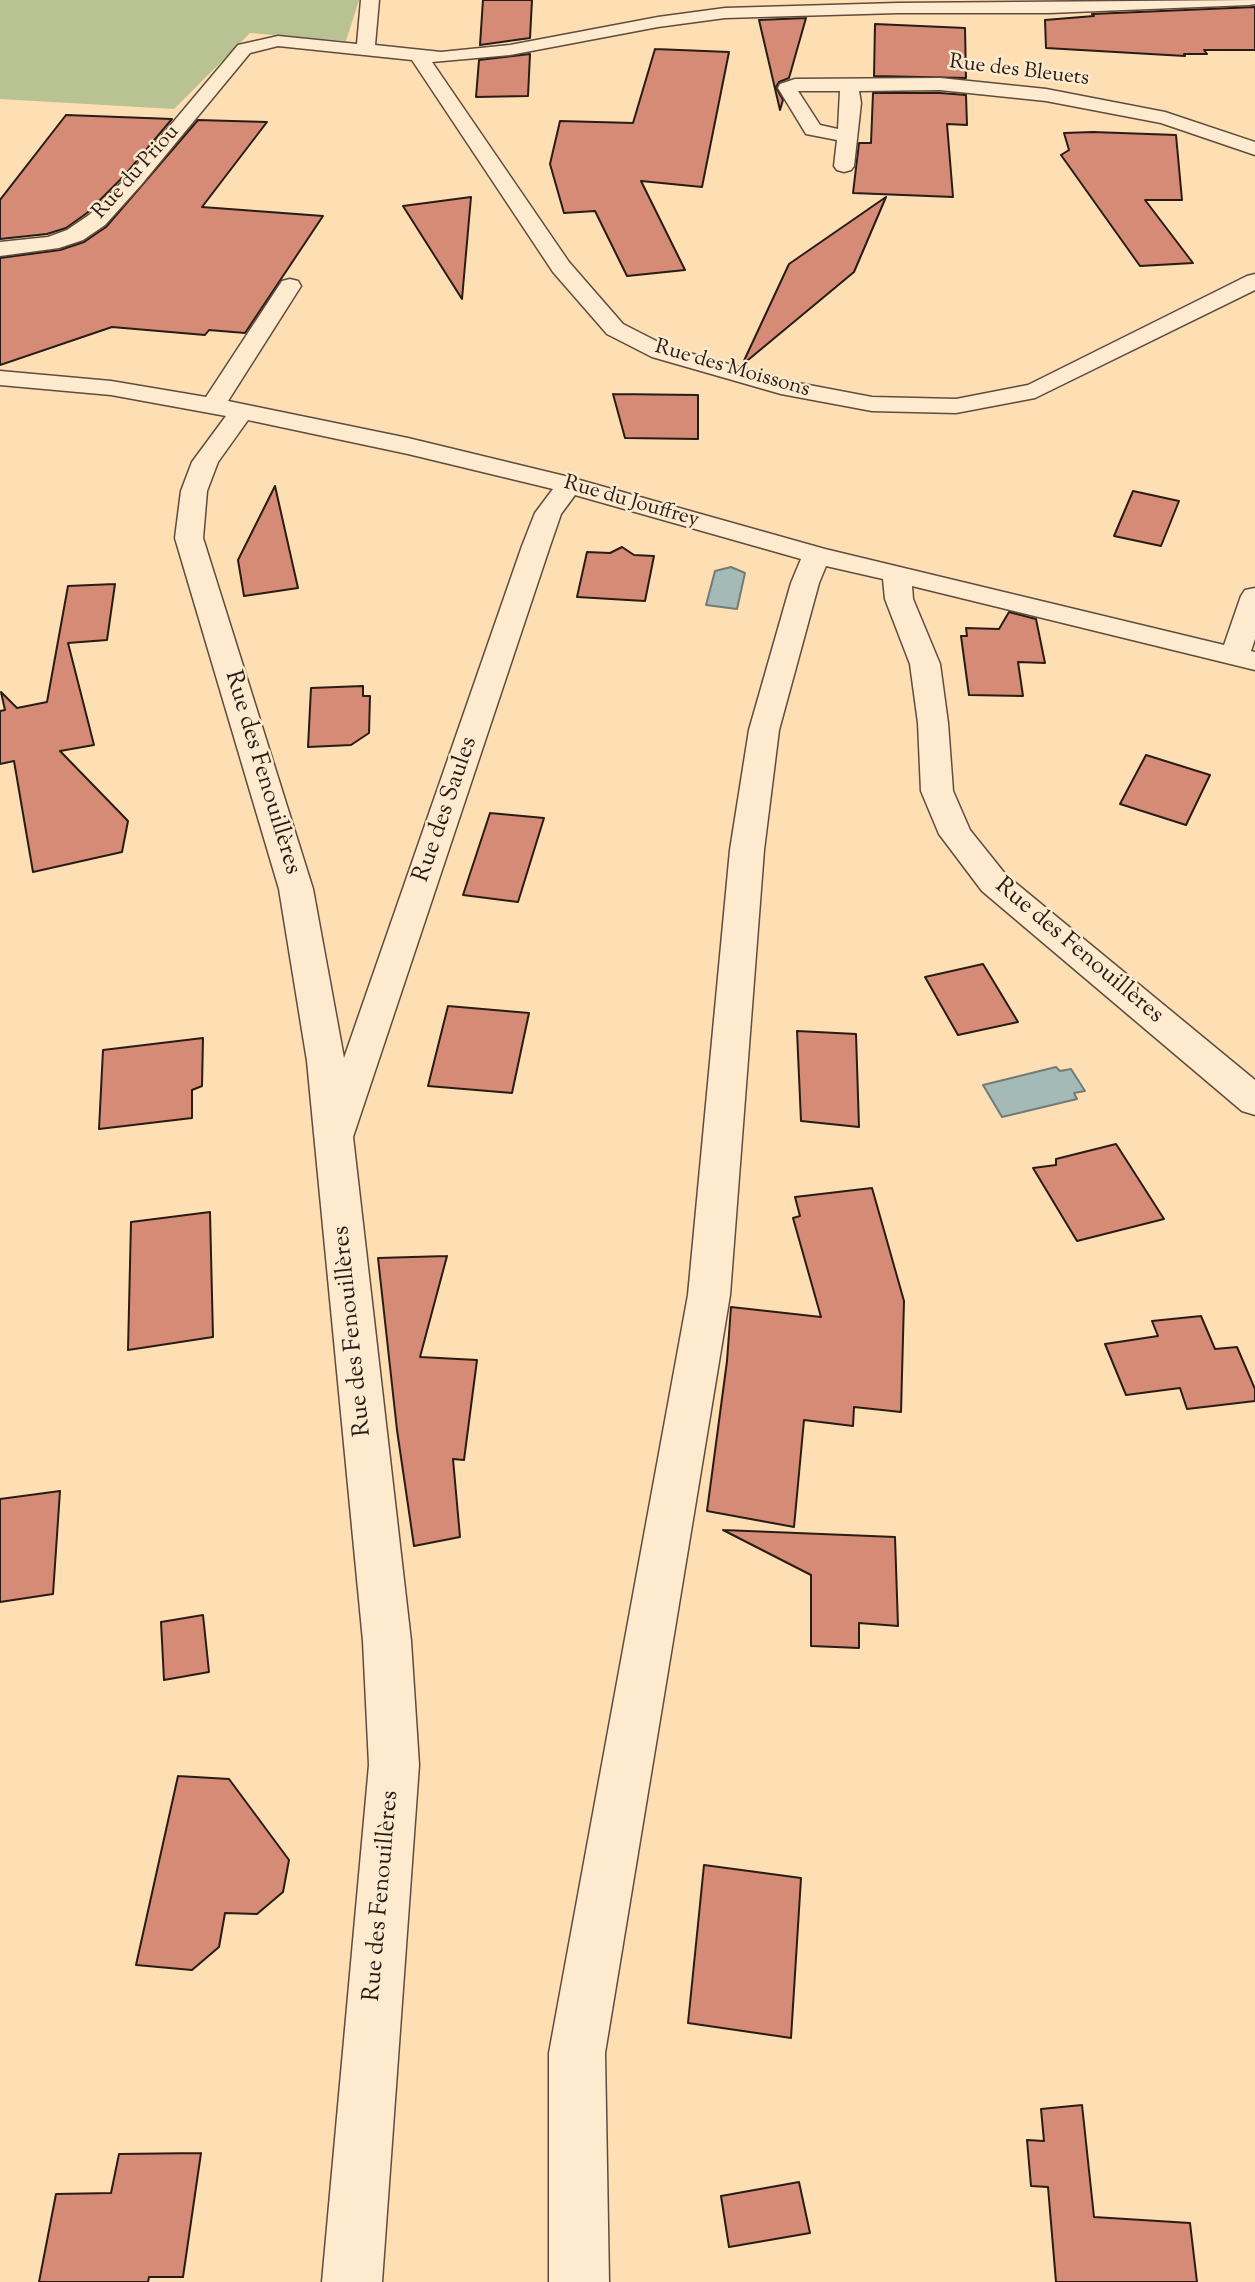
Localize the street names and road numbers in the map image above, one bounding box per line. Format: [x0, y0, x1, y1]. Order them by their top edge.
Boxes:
street label: Rue des Bleuets [948, 51, 1090, 93]
street label: Rue du Priou [88, 121, 186, 225]
street label: Rue des Moissons [652, 336, 812, 404]
street label: Rue du Jouffrey [561, 472, 701, 534]
street label: Rue des Fenouillères [216, 668, 306, 878]
street label: Rue des Saules [409, 734, 485, 886]
street label: Rue des Fenouillères [988, 873, 1168, 1031]
street label: Rue des Fenouillères [329, 1224, 379, 1438]
street label: Rue des Fenouillères [359, 1789, 407, 2003]

